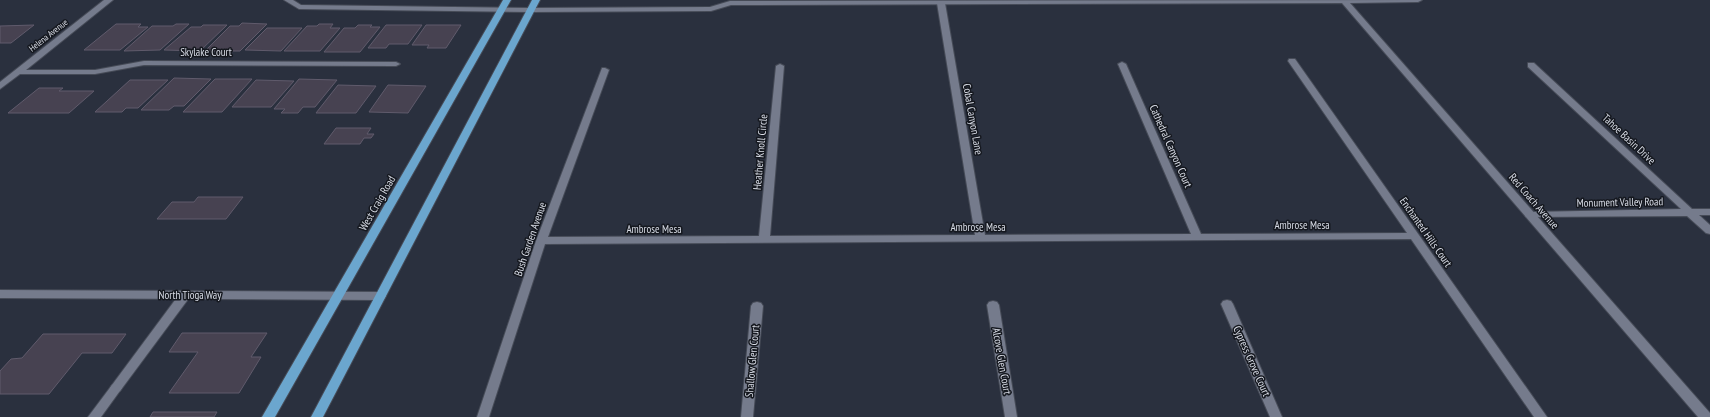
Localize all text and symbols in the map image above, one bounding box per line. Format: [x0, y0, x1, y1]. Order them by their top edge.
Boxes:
street label: Helena Avenue [26, 16, 70, 54]
street label: Skylake Court [180, 45, 232, 59]
street label: Cobal Canyon Lane [960, 82, 986, 156]
street label: Cathedral Canyon Court [1146, 102, 1196, 190]
street label: Tahoe Basin Drive [1599, 111, 1659, 168]
street label: Heather Knoll Circle [750, 113, 770, 191]
street label: Red Coach Avenue [1506, 170, 1562, 232]
street label: West Craig Road [356, 173, 398, 233]
street label: Enchanted Hills Court [1397, 194, 1455, 270]
street label: Monument Valley Road [1577, 194, 1664, 210]
street label: Bush Garden Avenue [511, 200, 549, 278]
street label: Ambrose Mesa [1274, 218, 1330, 232]
street label: Ambrose Mesa [950, 220, 1006, 234]
street label: Ambrose Mesa [626, 222, 682, 236]
street label: North Tioga Way [159, 288, 222, 302]
street label: Shallow Glen Court [742, 324, 762, 398]
street label: Cypress Grove Court [1230, 324, 1274, 398]
street label: Alcove Glen Court [989, 327, 1015, 395]

